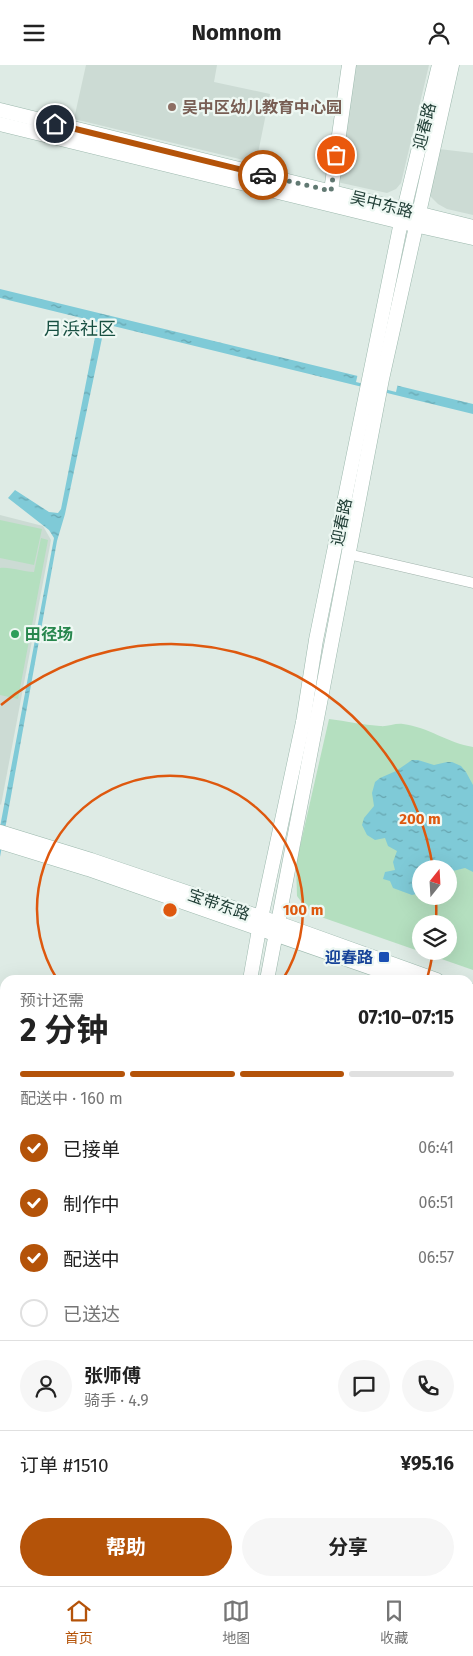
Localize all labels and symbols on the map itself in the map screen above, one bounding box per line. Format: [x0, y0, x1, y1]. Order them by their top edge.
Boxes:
place label: 吴中区幼儿教育中心园 [182, 98, 342, 117]
marker: 吴中区幼儿教育中心园 [166, 101, 178, 113]
street label: 迎春路 [409, 101, 440, 152]
pin [34, 103, 76, 145]
pin [315, 134, 357, 176]
courier [238, 150, 288, 200]
street label: 吴中东路 [349, 188, 415, 221]
district label: 月浜社区 [44, 318, 116, 340]
street label: 迎春路 [328, 497, 355, 547]
place label: 田径场 [25, 625, 73, 644]
marker: 田径场 [9, 628, 21, 640]
text: 200 m [399, 810, 441, 828]
north arrow [412, 860, 458, 905]
street label: 宝带东路 [185, 885, 252, 924]
centre of rings [161, 901, 179, 919]
text: 100 m [283, 901, 323, 919]
place label: 迎春路 [325, 948, 373, 967]
marker: 迎春路 [377, 950, 391, 964]

